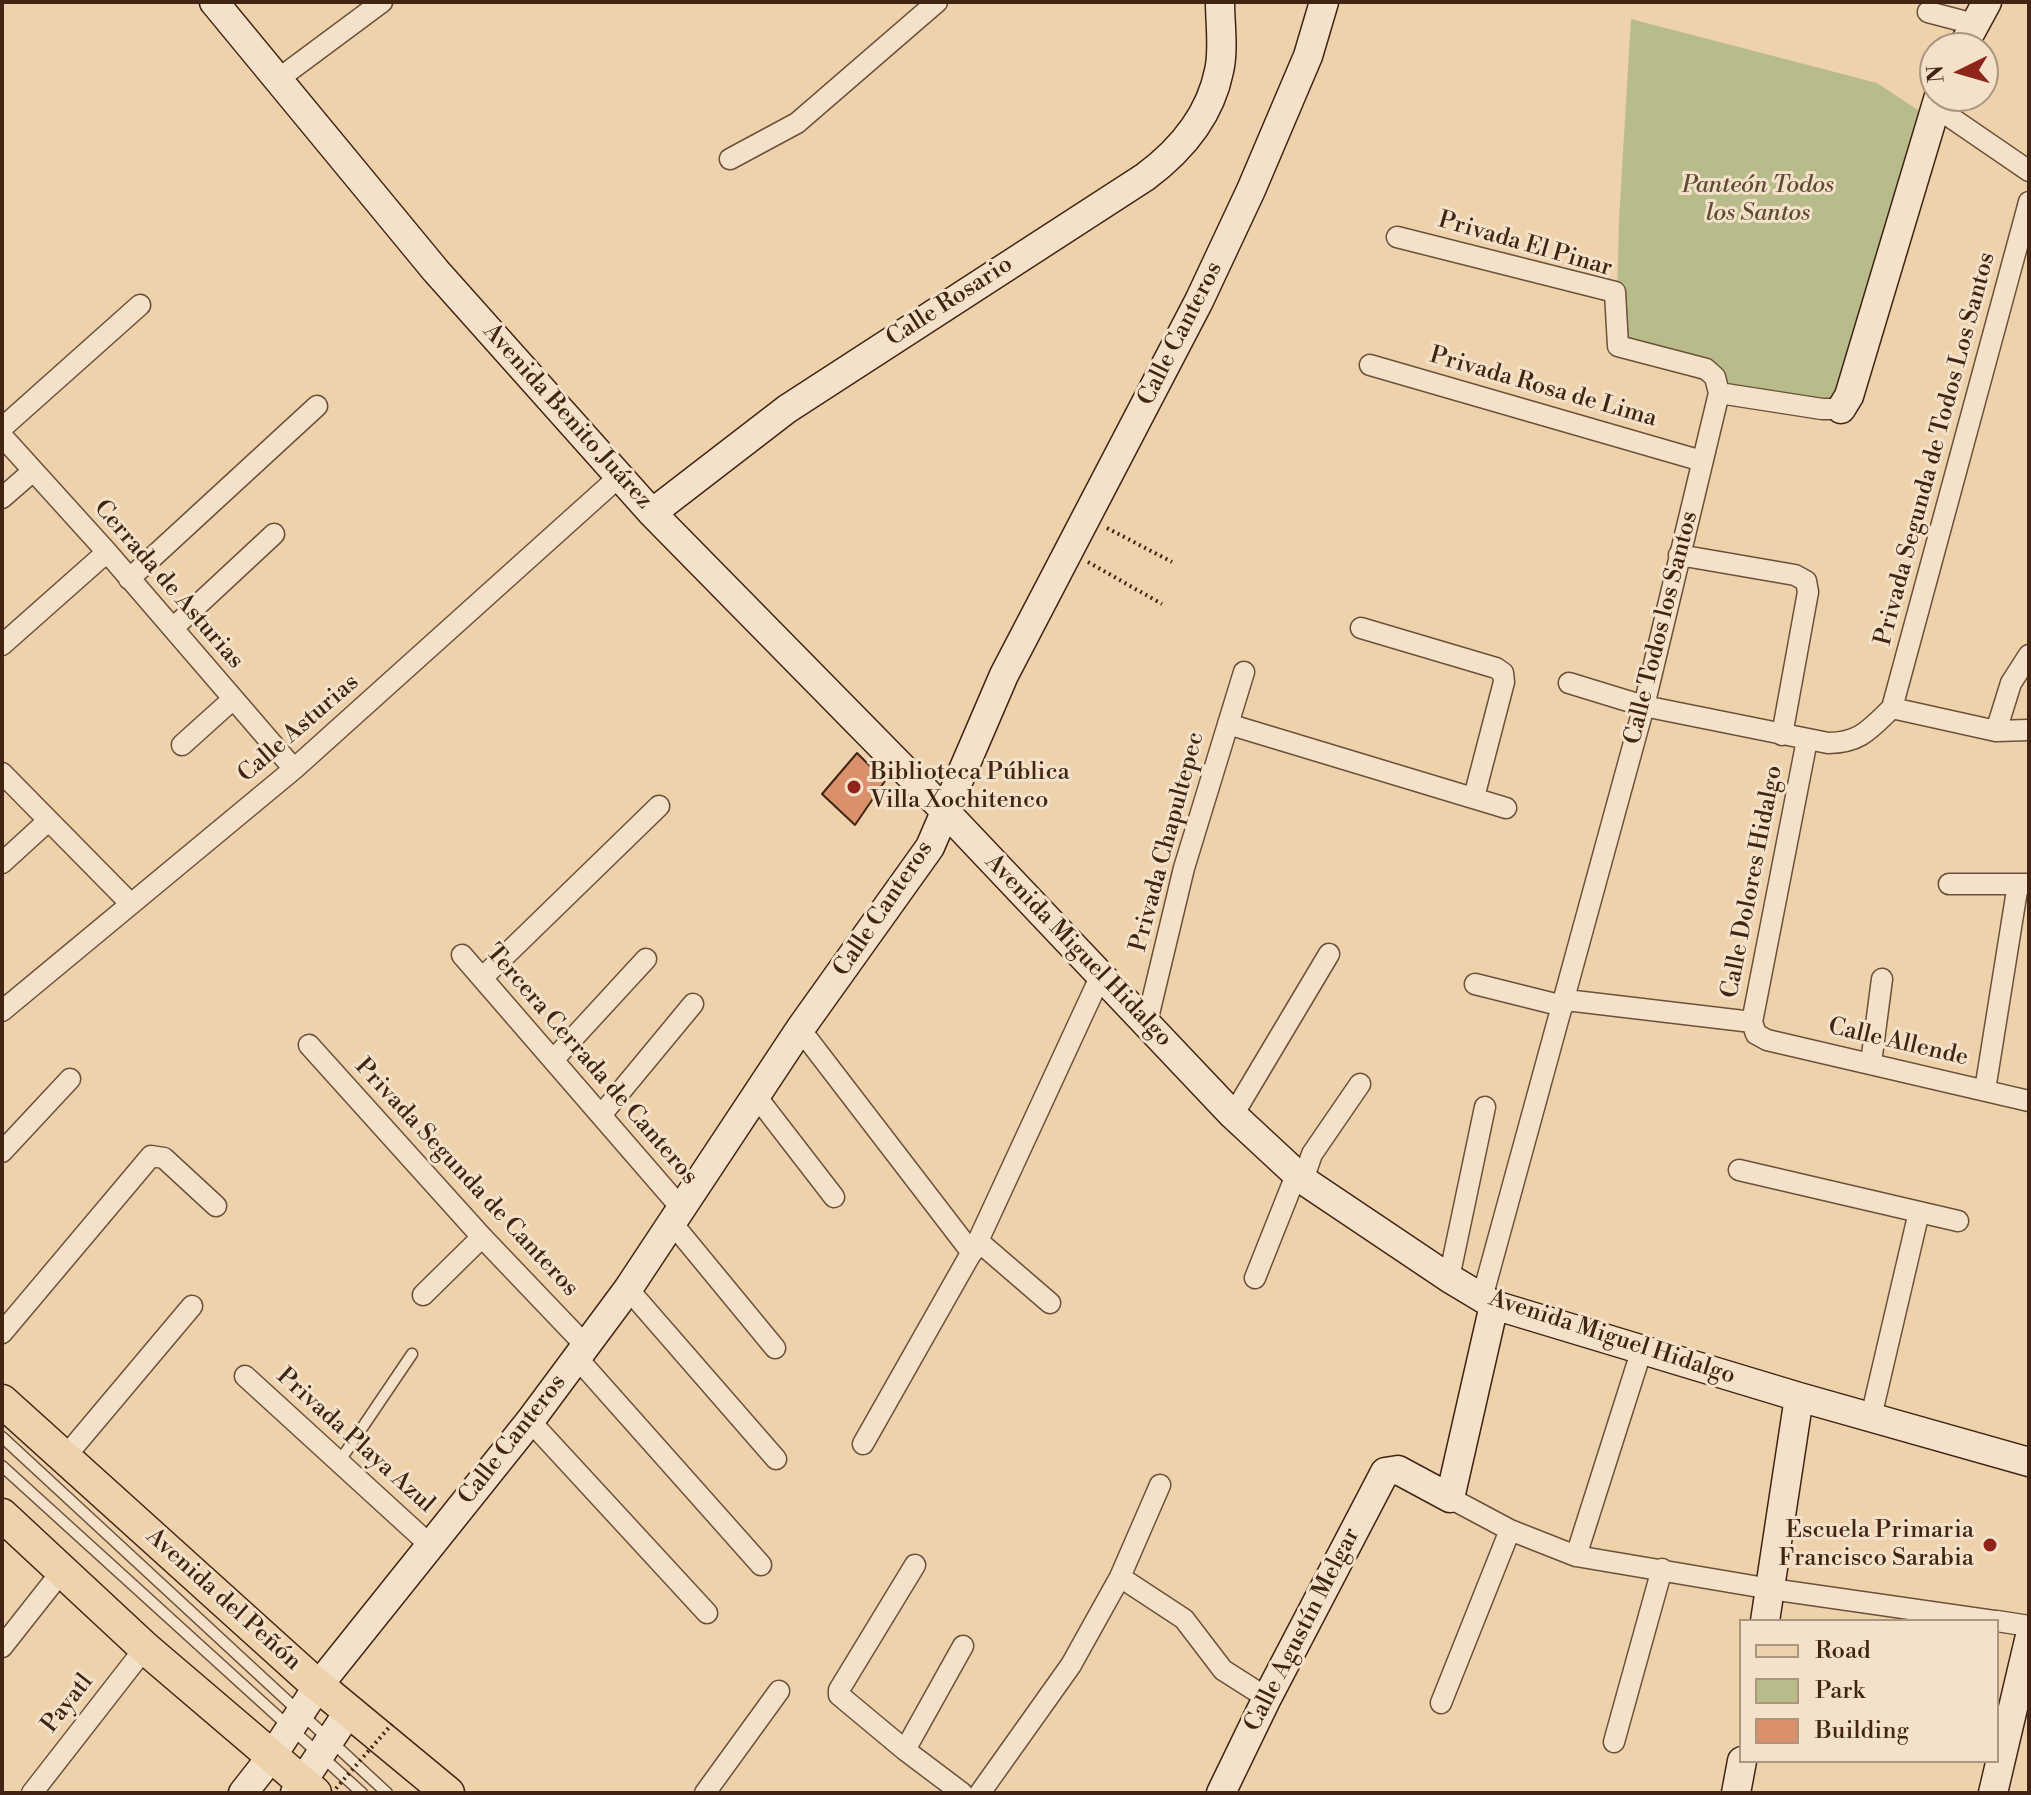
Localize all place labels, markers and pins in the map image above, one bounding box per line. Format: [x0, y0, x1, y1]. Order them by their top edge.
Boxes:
place label: Biblioteca Pública Villa Xochitenco [870, 759, 1070, 815]
marker: Biblioteca Pública Villa Xochitenco [845, 778, 863, 796]
place label: Escuela Primaria Francisco Sarabia [1779, 1517, 1974, 1573]
marker: Escuela Primaria Francisco Sarabia [1981, 1536, 1999, 1554]

